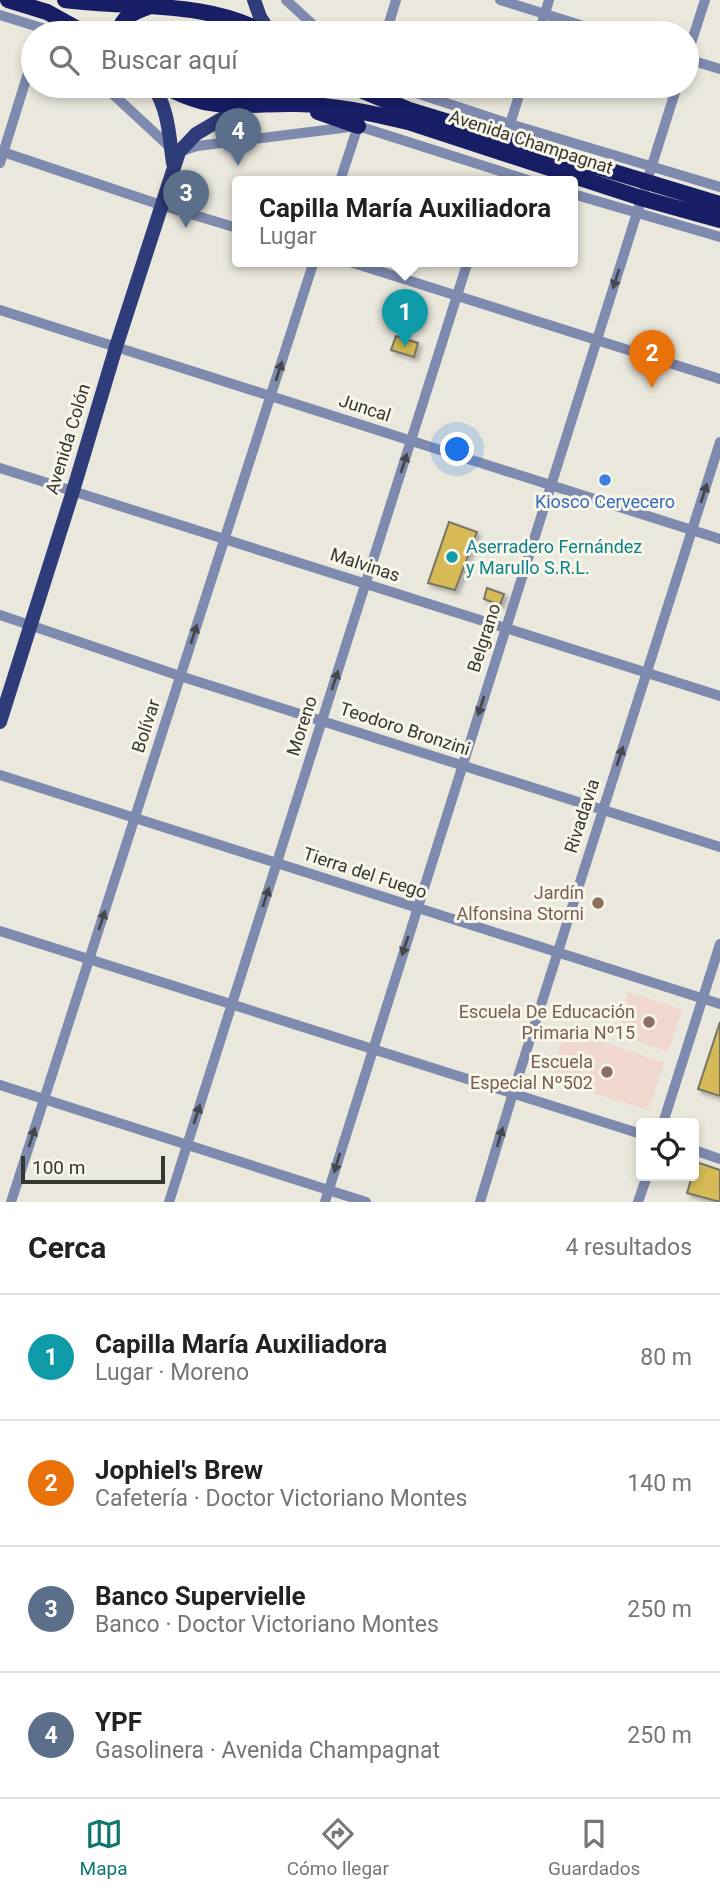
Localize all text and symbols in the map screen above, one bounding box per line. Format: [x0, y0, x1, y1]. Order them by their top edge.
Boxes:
search box [21, 21, 699, 98]
icon: search [45, 41, 83, 79]
text: Buscar aquí [101, 45, 238, 75]
street label: Avenida Champagnat [447, 105, 616, 178]
pin: 4 [215, 108, 261, 166]
pin: 3 [163, 170, 209, 228]
popup [232, 176, 578, 267]
text: Capilla María Auxiliadora [259, 193, 551, 223]
text: Lugar [259, 223, 317, 250]
one-way arrow [610, 268, 621, 289]
pin: 1 [382, 289, 428, 347]
pin: 2 [629, 330, 675, 388]
one-way arrow [274, 360, 284, 381]
street label: Avenida Colón [41, 381, 94, 497]
street label: Juncal [337, 389, 394, 426]
your location [440, 432, 474, 466]
one-way arrow [400, 453, 410, 474]
marker: Kiosco Cervecero [597, 472, 613, 488]
one-way arrow [699, 482, 710, 503]
place label: Kiosco Cervecero [535, 491, 675, 512]
place label: Aserradero Fernández y Marullo S.R.L. [466, 536, 642, 578]
street label: Malvinas [328, 543, 403, 586]
marker: Aserradero Fernández y Marullo S.R.L. [444, 549, 460, 565]
street label: Belgrano [463, 601, 504, 675]
one-way arrow [189, 623, 200, 644]
one-way arrow [331, 669, 341, 690]
street label: Moreno [282, 693, 321, 758]
one-way arrow [475, 696, 486, 717]
street label: Bolívar [127, 697, 164, 755]
street label: Teodoro Bronzini [337, 698, 473, 759]
one-way arrow [615, 745, 626, 766]
street label: Rivadavia [560, 776, 603, 855]
street label: Tierra del Fuego [301, 843, 430, 902]
place label: Jardín Alfonsina Storni [456, 882, 584, 924]
one-way arrow [262, 886, 272, 907]
marker: Jardín Alfonsina Storni [590, 895, 606, 911]
one-way arrow [97, 910, 107, 931]
one-way arrow [399, 936, 410, 957]
place label: Escuela De Educación Primaria Nº15 [459, 1001, 635, 1043]
marker: Escuela De Educación Primaria Nº15 [641, 1014, 657, 1030]
place label: Escuela Especial Nº502 [470, 1051, 593, 1093]
marker: Escuela Especial Nº502 [599, 1064, 615, 1080]
one-way arrow [193, 1103, 203, 1124]
map controls [636, 1118, 699, 1181]
button: locate [636, 1118, 699, 1181]
one-way arrow [27, 1126, 38, 1147]
one-way arrow [495, 1126, 505, 1147]
scale bar [21, 1153, 164, 1185]
one-way arrow [331, 1153, 342, 1174]
text: 100 m [32, 1156, 85, 1179]
text: Cerca [28, 1230, 106, 1265]
text: 4 resultados [565, 1234, 692, 1261]
text: Capilla María Auxiliadora [95, 1329, 387, 1359]
text: 1 [44, 1344, 58, 1371]
text: 80 m [640, 1344, 692, 1371]
text: Lugar · Moreno [95, 1359, 249, 1386]
text: Jophiel's Brew [95, 1455, 263, 1485]
text: 2 [44, 1470, 58, 1497]
text: 140 m [627, 1470, 692, 1497]
text: Cafetería · Doctor Victoriano Montes [95, 1485, 467, 1512]
text: Banco Supervielle [95, 1581, 306, 1611]
text: 3 [44, 1596, 58, 1623]
text: 250 m [627, 1596, 692, 1623]
text: Banco · Doctor Victoriano Montes [95, 1611, 439, 1638]
text: YPF [95, 1707, 142, 1737]
text: 4 [44, 1722, 58, 1749]
text: 250 m [627, 1722, 692, 1749]
text: Gasolinera · Avenida Champagnat [95, 1737, 440, 1764]
tab: Mapa [80, 1815, 128, 1880]
tab: Cómo llegar [287, 1815, 389, 1880]
tab: Guardados [548, 1815, 640, 1880]

